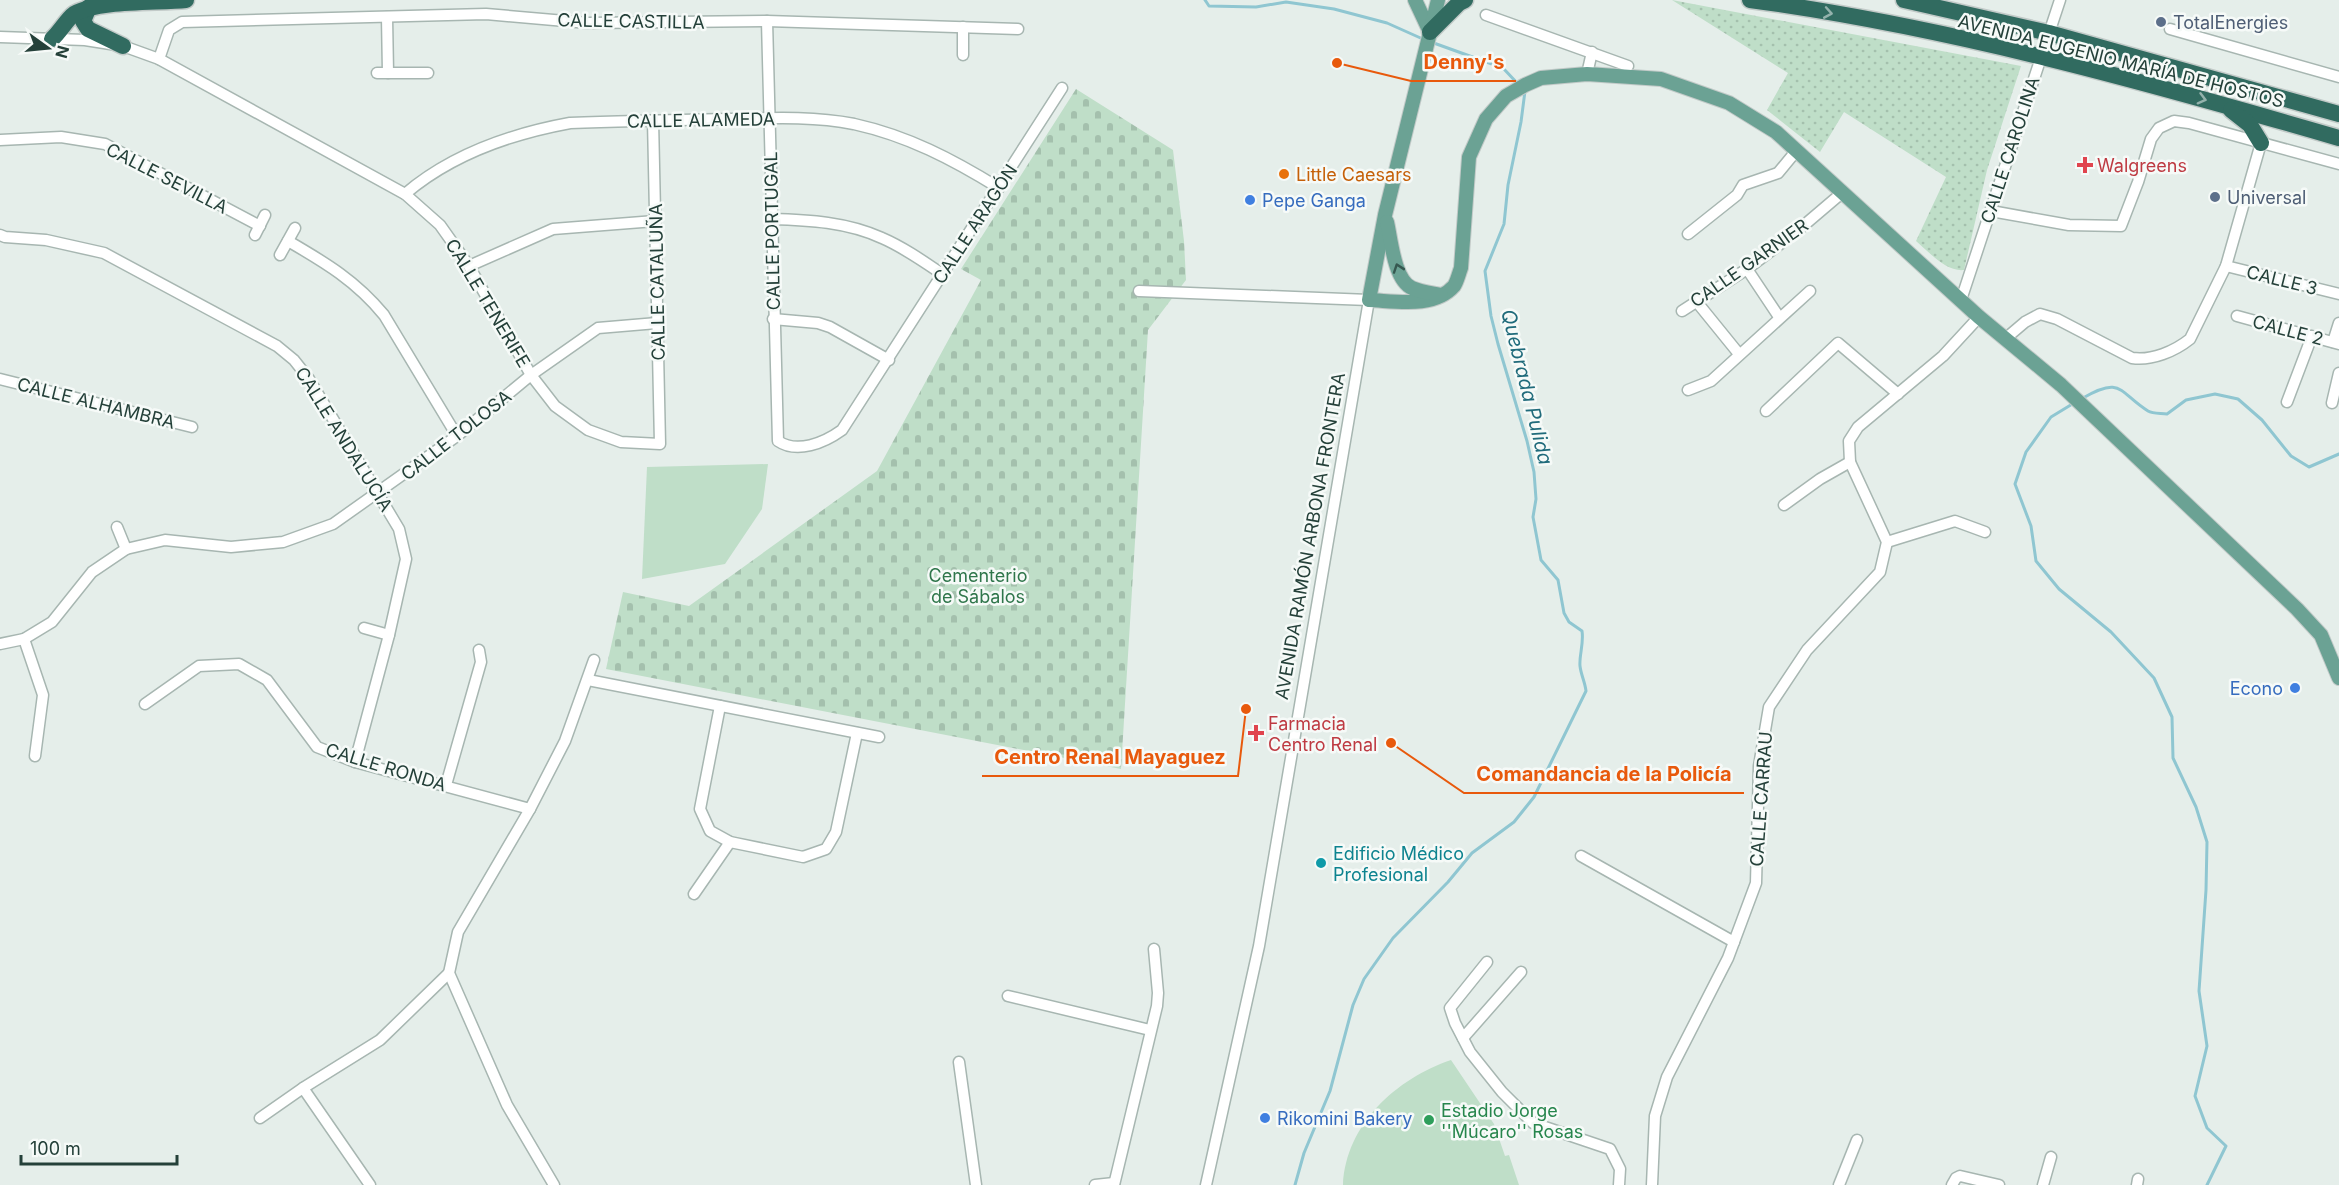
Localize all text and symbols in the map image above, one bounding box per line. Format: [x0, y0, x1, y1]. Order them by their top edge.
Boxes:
one-way arrow [1823, 6, 1833, 18]
street label: CALLE CASTILLA [557, 9, 705, 33]
street label: AVENIDA EUGENIO MARÍA DE HOSTOS [1956, 9, 2286, 112]
place label: TotalEnergies [2173, 12, 2288, 33]
marker: TotalEnergies [2154, 15, 2168, 29]
north arrow [18, 18, 78, 78]
text: N [51, 43, 74, 60]
callout: Denny's [1411, 43, 1516, 81]
text: Denny's [1424, 50, 1504, 74]
street label: CALLE CAROLINA [1976, 74, 2044, 226]
one-way arrow [2197, 92, 2207, 105]
street label: CALLE ALAMEDA [627, 108, 775, 132]
street label: CALLE SEVILLA [103, 138, 231, 218]
street label: CALLE PORTUGAL [760, 151, 784, 311]
place label: Walgreens [2097, 155, 2187, 176]
marker: Walgreens [2078, 158, 2092, 172]
street label: CALLE ARAGÓN [928, 160, 1021, 288]
place label: Little Caesars [1296, 164, 1411, 185]
marker: Little Caesars [1277, 167, 1291, 181]
place label: Universal [2227, 187, 2306, 208]
place label: Pepe Ganga [1262, 190, 1366, 211]
marker: Universal [2208, 190, 2222, 204]
marker: Pepe Ganga [1243, 193, 1257, 207]
street label: CALLE CATALUÑA [644, 203, 669, 361]
street label: CALLE GARNIER [1686, 214, 1812, 312]
street label: CALLE TENERIFE [441, 235, 535, 371]
street label: CALLE 3 [2244, 261, 2320, 299]
one-way arrow [1393, 263, 1405, 274]
water label: Quebrada Pulida [1496, 307, 1558, 467]
street label: CALLE 2 [2250, 310, 2326, 350]
street label: CALLE ANDALUCÍA [291, 362, 398, 515]
street label: AVENIDA RAMÓN ARBONA FRONTERA [1270, 371, 1349, 701]
street label: CALLE ALHAMBRA [15, 373, 177, 433]
street label: CALLE TOLOSA [397, 386, 515, 484]
park label: Cementerio de Sábalos [929, 565, 1027, 607]
place label: Econo [2230, 678, 2283, 699]
marker: Econo [2288, 681, 2302, 695]
place label: Farmacia Centro Renal [1268, 713, 1377, 755]
marker: Farmacia Centro Renal [1249, 726, 1263, 740]
street label: CALLE CARRAU [1746, 731, 1776, 867]
callout: Centro Renal Mayaguez [982, 738, 1238, 776]
street label: CALLE RONDA [323, 739, 449, 795]
text: Centro Renal Mayaguez [994, 745, 1226, 769]
callout: Comandancia de la Policía [1464, 755, 1744, 793]
text: Comandancia de la Policía [1476, 762, 1732, 786]
place label: Edificio Médico Profesional [1333, 843, 1464, 885]
marker: Edificio Médico Profesional [1314, 856, 1328, 870]
place label: Estadio Jorge ''Múcaro'' Rosas [1441, 1100, 1583, 1142]
place label: Rikomini Bakery [1277, 1108, 1412, 1129]
marker: Rikomini Bakery [1258, 1111, 1272, 1125]
marker: Estadio Jorge ''Múcaro'' Rosas [1422, 1113, 1436, 1127]
scale bar [21, 1128, 177, 1166]
text: 100 m [30, 1138, 81, 1159]

